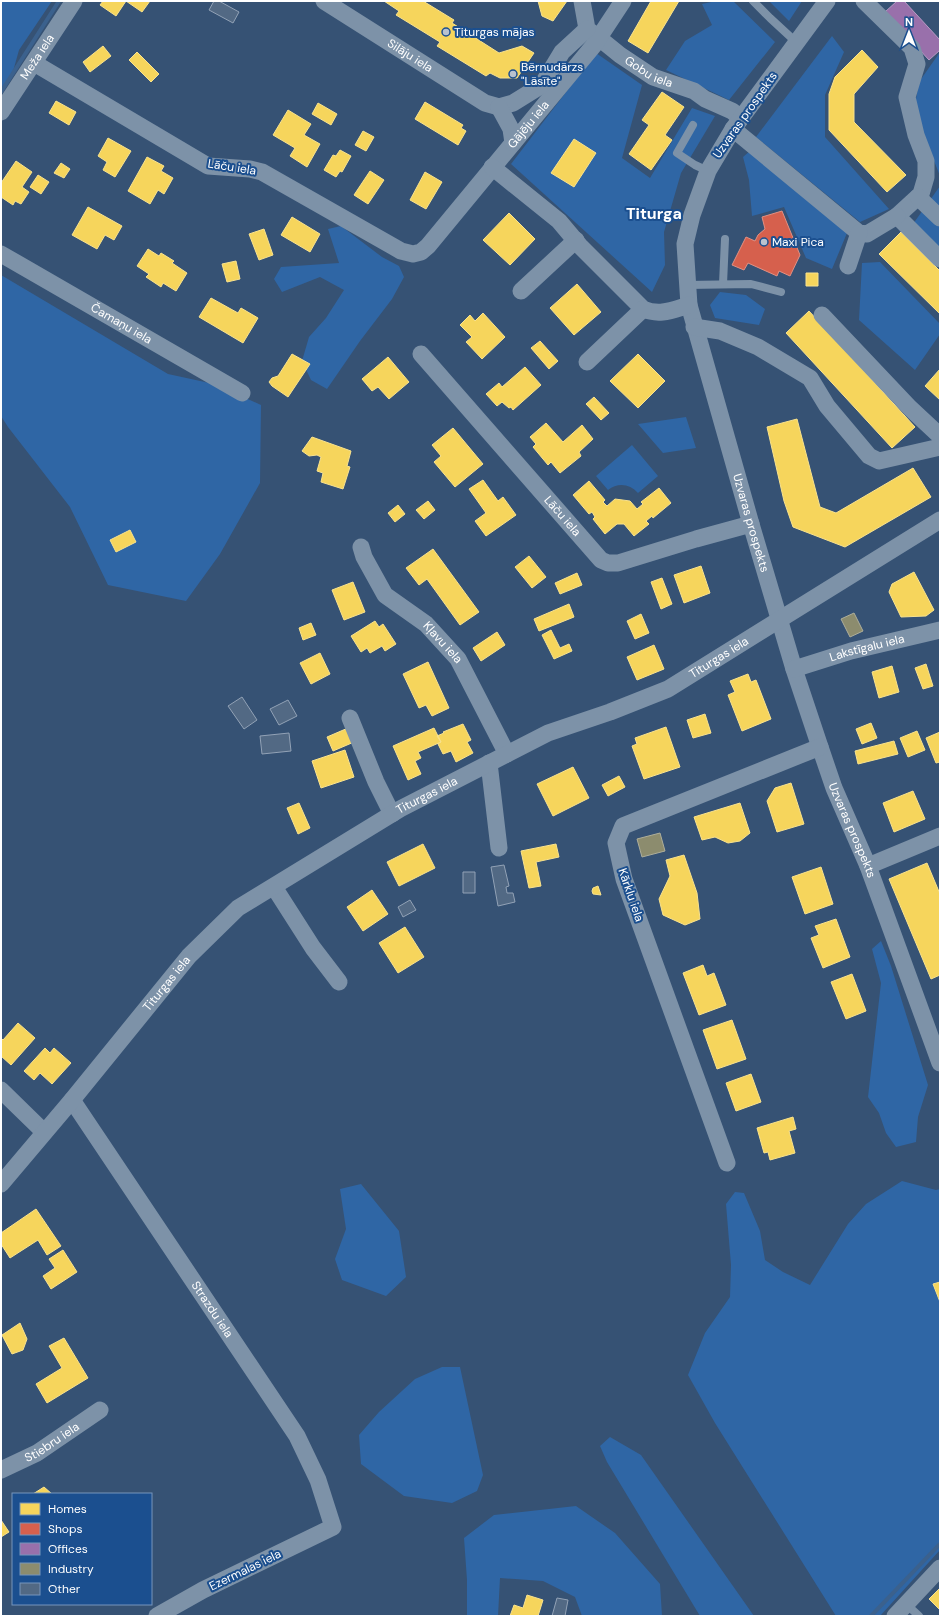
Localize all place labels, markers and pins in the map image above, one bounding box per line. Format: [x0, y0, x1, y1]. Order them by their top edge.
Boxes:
place label: Titurgas mājas [454, 24, 535, 40]
marker: Titurgas mājas [441, 27, 451, 37]
place label: Bērnudārzs "Lāsīte" [521, 59, 583, 89]
marker: Bērnudārzs "Lāsīte" [508, 69, 518, 79]
place label: Maxi Pica [772, 234, 824, 250]
marker: Maxi Pica [759, 237, 769, 247]

